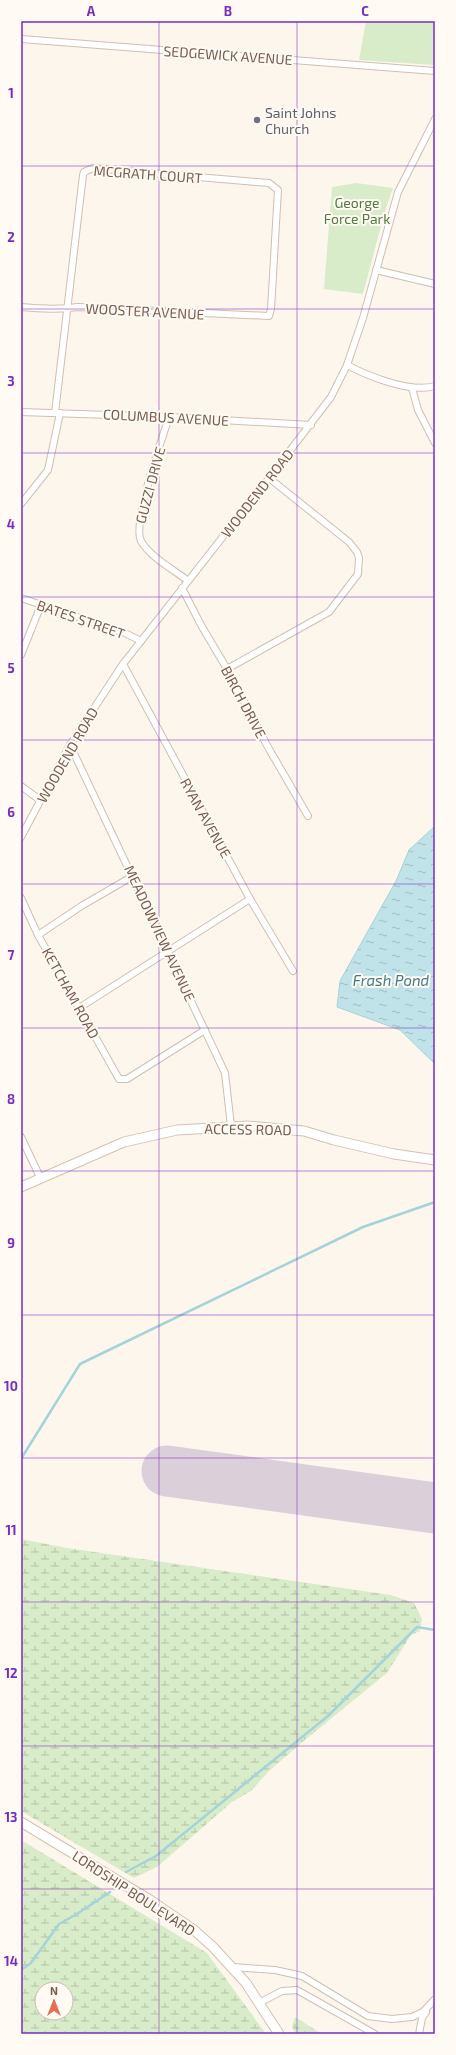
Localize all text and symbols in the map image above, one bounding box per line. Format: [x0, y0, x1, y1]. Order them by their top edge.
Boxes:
text: A [87, 3, 96, 19]
text: B [224, 3, 232, 19]
text: C [361, 3, 369, 19]
street label: SEDGEWICK AVENUE [163, 42, 293, 68]
text: 1 [8, 85, 14, 101]
place label: Saint Johns Church [265, 104, 336, 137]
marker: Saint Johns Church [252, 115, 262, 125]
street label: MCGRATH COURT [93, 162, 203, 186]
park label: George Force Park [324, 194, 390, 227]
text: 2 [7, 229, 15, 245]
street label: WOOSTER AVENUE [85, 299, 205, 323]
text: 3 [7, 373, 15, 389]
street label: COLUMBUS AVENUE [103, 405, 230, 429]
street label: GUZZI DRIVE [132, 445, 168, 525]
street label: WOODEND ROAD [217, 445, 297, 541]
text: 4 [7, 516, 15, 532]
street label: BATES STREET [35, 596, 127, 642]
text: 5 [7, 660, 15, 676]
street label: BIRCH DRIVE [218, 663, 270, 741]
street label: WOODEND ROAD [33, 704, 101, 806]
street label: RYAN AVENUE [177, 775, 235, 861]
text: 6 [7, 804, 15, 820]
street label: MEADOWVIEW AVENUE [121, 862, 199, 1004]
street label: KETCHAM ROAD [39, 945, 103, 1041]
text: 7 [8, 947, 15, 963]
water label: Frash Pond [353, 971, 430, 989]
text: 8 [7, 1091, 15, 1107]
street label: ACCESS ROAD [204, 1120, 292, 1138]
text: 9 [7, 1235, 15, 1251]
text: 10 [4, 1378, 18, 1394]
text: 11 [5, 1522, 17, 1538]
text: 12 [4, 1665, 18, 1681]
text: 13 [5, 1809, 18, 1825]
street label: LORDSHIP BOULEVARD [69, 1847, 199, 1939]
text: 14 [4, 1953, 18, 1969]
north arrow [34, 1981, 74, 2021]
text: N [50, 1984, 58, 1997]

